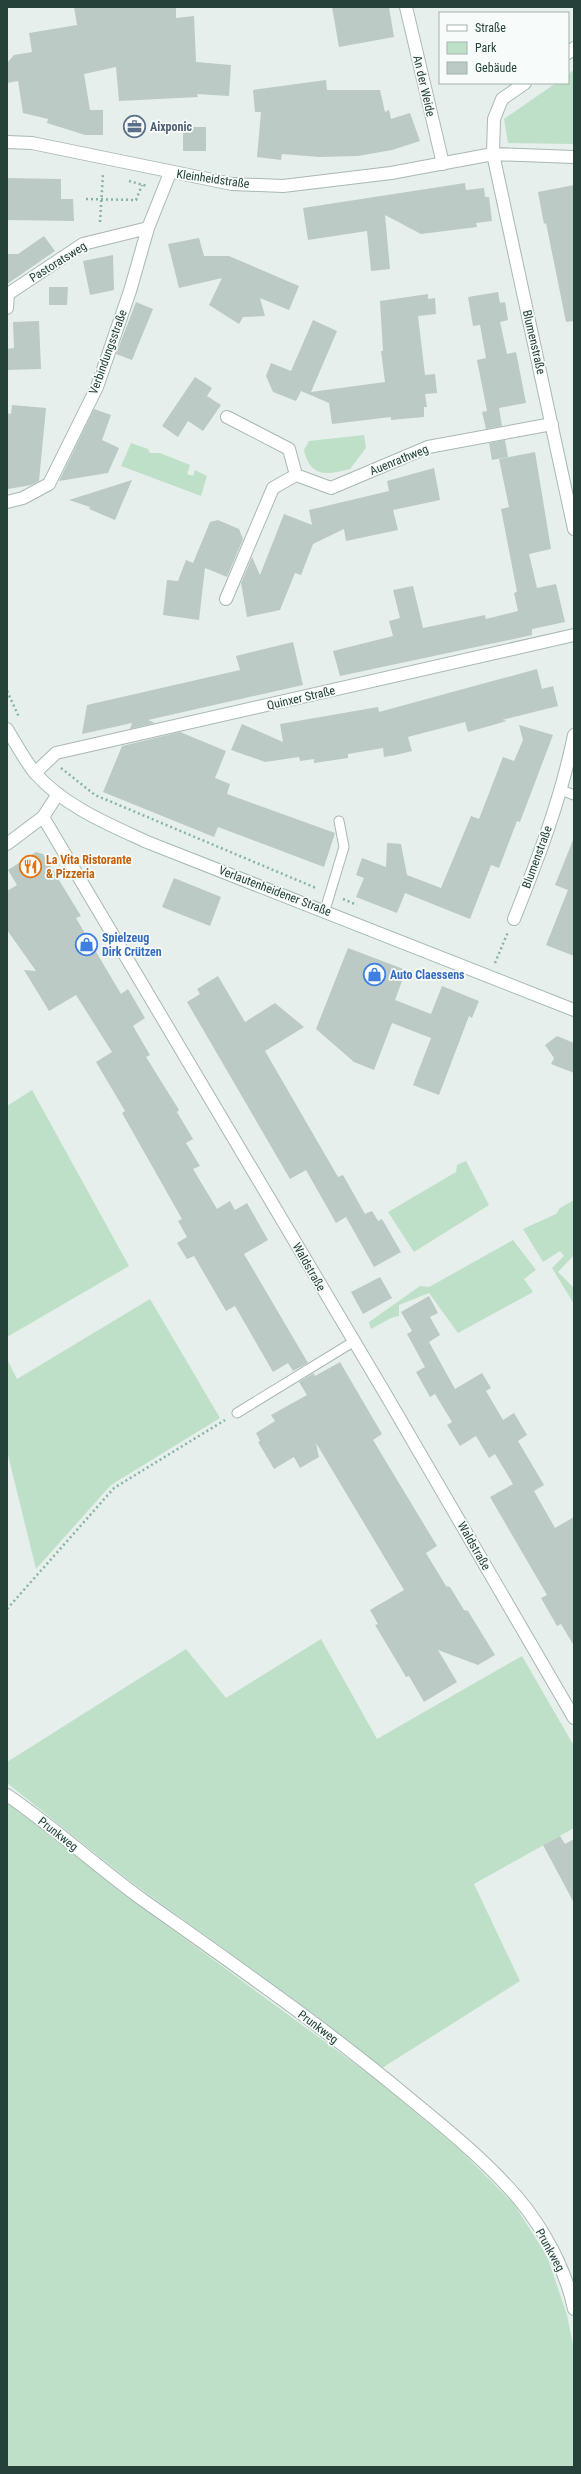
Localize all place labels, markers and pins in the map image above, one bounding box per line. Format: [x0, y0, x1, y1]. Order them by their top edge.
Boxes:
office icon: Aixponic [122, 114, 148, 140]
place label: Aixponic [150, 120, 192, 134]
place label: La Vita Ristorante & Pizzeria [46, 853, 132, 881]
restaurant icon: La Vita Ristorante & Pizzeria [18, 854, 44, 880]
place label: Spielzeug Dirk Crützen [102, 931, 162, 959]
shop icon: Spielzeug Dirk Crützen [73, 932, 99, 958]
shop icon: Auto Claessens [362, 962, 388, 988]
place label: Auto Claessens [390, 968, 465, 982]

